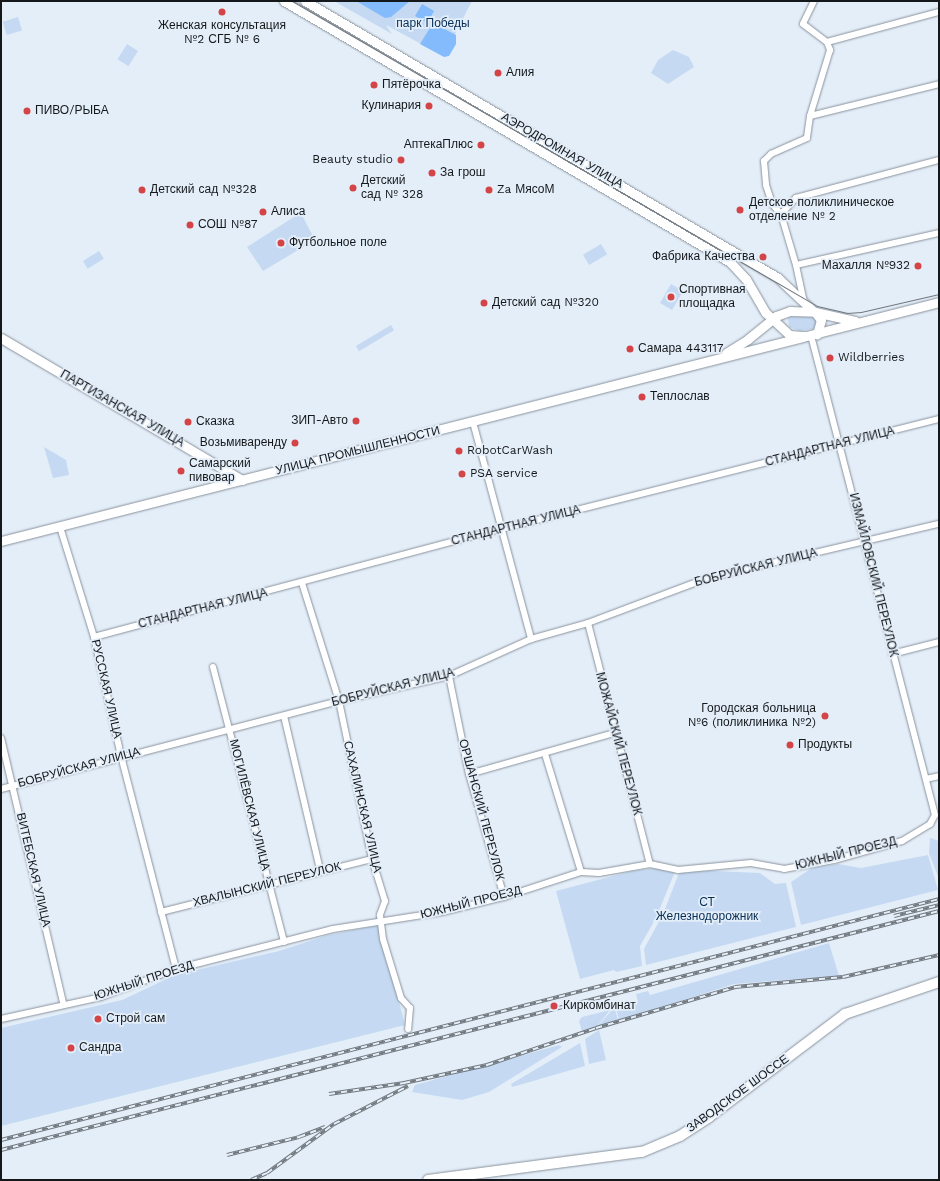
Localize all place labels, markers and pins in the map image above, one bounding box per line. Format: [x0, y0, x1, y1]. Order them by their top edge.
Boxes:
marker: Женская консультация №2 СГБ № 6 [216, 6, 228, 18]
place label: Женская консультация №2 СГБ № 6 [158, 19, 286, 47]
place label: Алия [506, 66, 534, 80]
marker: Алия [493, 68, 503, 78]
place label: Пятёрочка [382, 78, 441, 92]
marker: Пятёрочка [369, 80, 379, 90]
place label: Кулинария [361, 99, 421, 113]
marker: Кулинария [424, 101, 434, 111]
place label: ПИВО/РЫБА [35, 104, 109, 118]
marker: ПИВО/РЫБА [22, 106, 32, 116]
place label: АптекаПлюс [404, 138, 473, 152]
marker: АптекаПлюс [476, 140, 486, 150]
place label: Beauty studio [312, 153, 393, 167]
marker: Beauty studio [396, 155, 406, 165]
place label: За грош [440, 166, 485, 180]
marker: За грош [427, 168, 437, 178]
place label: Детский сад № 328 [361, 174, 423, 202]
place label: Детский сад №328 [150, 183, 257, 197]
marker: Детский сад № 328 [348, 183, 358, 193]
place label: Za МясоМ [497, 183, 555, 197]
marker: Детский сад №328 [137, 185, 147, 195]
marker: Za МясоМ [484, 185, 494, 195]
place label: Детское поликлиническое отделение № 2 [749, 196, 894, 224]
marker: Детское поликлиническое отделение № 2 [734, 204, 746, 216]
place label: Алиса [271, 205, 305, 219]
marker: Алиса [258, 207, 268, 217]
place label: СОШ №87 [198, 218, 258, 232]
marker: СОШ №87 [185, 220, 195, 230]
place label: Футбольное поле [289, 236, 387, 250]
marker: Футбольное поле [276, 238, 286, 248]
place label: Фабрика Качества [652, 250, 755, 264]
marker: Фабрика Качества [758, 252, 768, 262]
place label: Махалля №932 [822, 259, 910, 273]
marker: Махалля №932 [913, 261, 923, 271]
place label: Спортивная площадка [679, 283, 746, 311]
marker: Спортивная площадка [666, 292, 676, 302]
place label: Детский сад №320 [492, 296, 599, 310]
marker: Детский сад №320 [479, 298, 489, 308]
place label: Самара 443117 [638, 342, 724, 356]
marker: Самара 443117 [625, 344, 635, 354]
place label: Wildberries [838, 351, 905, 365]
marker: Wildberries [825, 353, 835, 363]
place label: Теплослав [650, 390, 710, 404]
marker: Теплослав [637, 392, 647, 402]
place label: ЗИП-Авто [291, 414, 348, 428]
place label: Сказка [196, 415, 234, 429]
marker: ЗИП-Авто [351, 416, 361, 426]
marker: Сказка [183, 417, 193, 427]
place label: Возьмиваренду [200, 436, 287, 450]
marker: Возьмиваренду [290, 438, 300, 448]
place label: RobotCarWash [467, 444, 553, 458]
marker: RobotCarWash [454, 446, 464, 456]
place label: Самарский пивовар [189, 457, 251, 485]
marker: Самарский пивовар [176, 466, 186, 476]
place label: PSA service [470, 467, 538, 481]
marker: PSA service [457, 469, 467, 479]
place label: Городская больница №6 (поликлиника №2) [688, 702, 816, 730]
marker: Городская больница №6 (поликлиника №2) [819, 710, 831, 722]
place label: Продукты [798, 738, 852, 752]
marker: Продукты [785, 740, 795, 750]
place label: Киркомбинат [563, 999, 636, 1013]
marker: Киркомбинат [548, 1000, 560, 1012]
place label: Строй сам [106, 1012, 165, 1026]
marker: Строй сам [93, 1014, 103, 1024]
place label: Сандра [79, 1041, 121, 1055]
marker: Сандра [66, 1043, 76, 1053]

